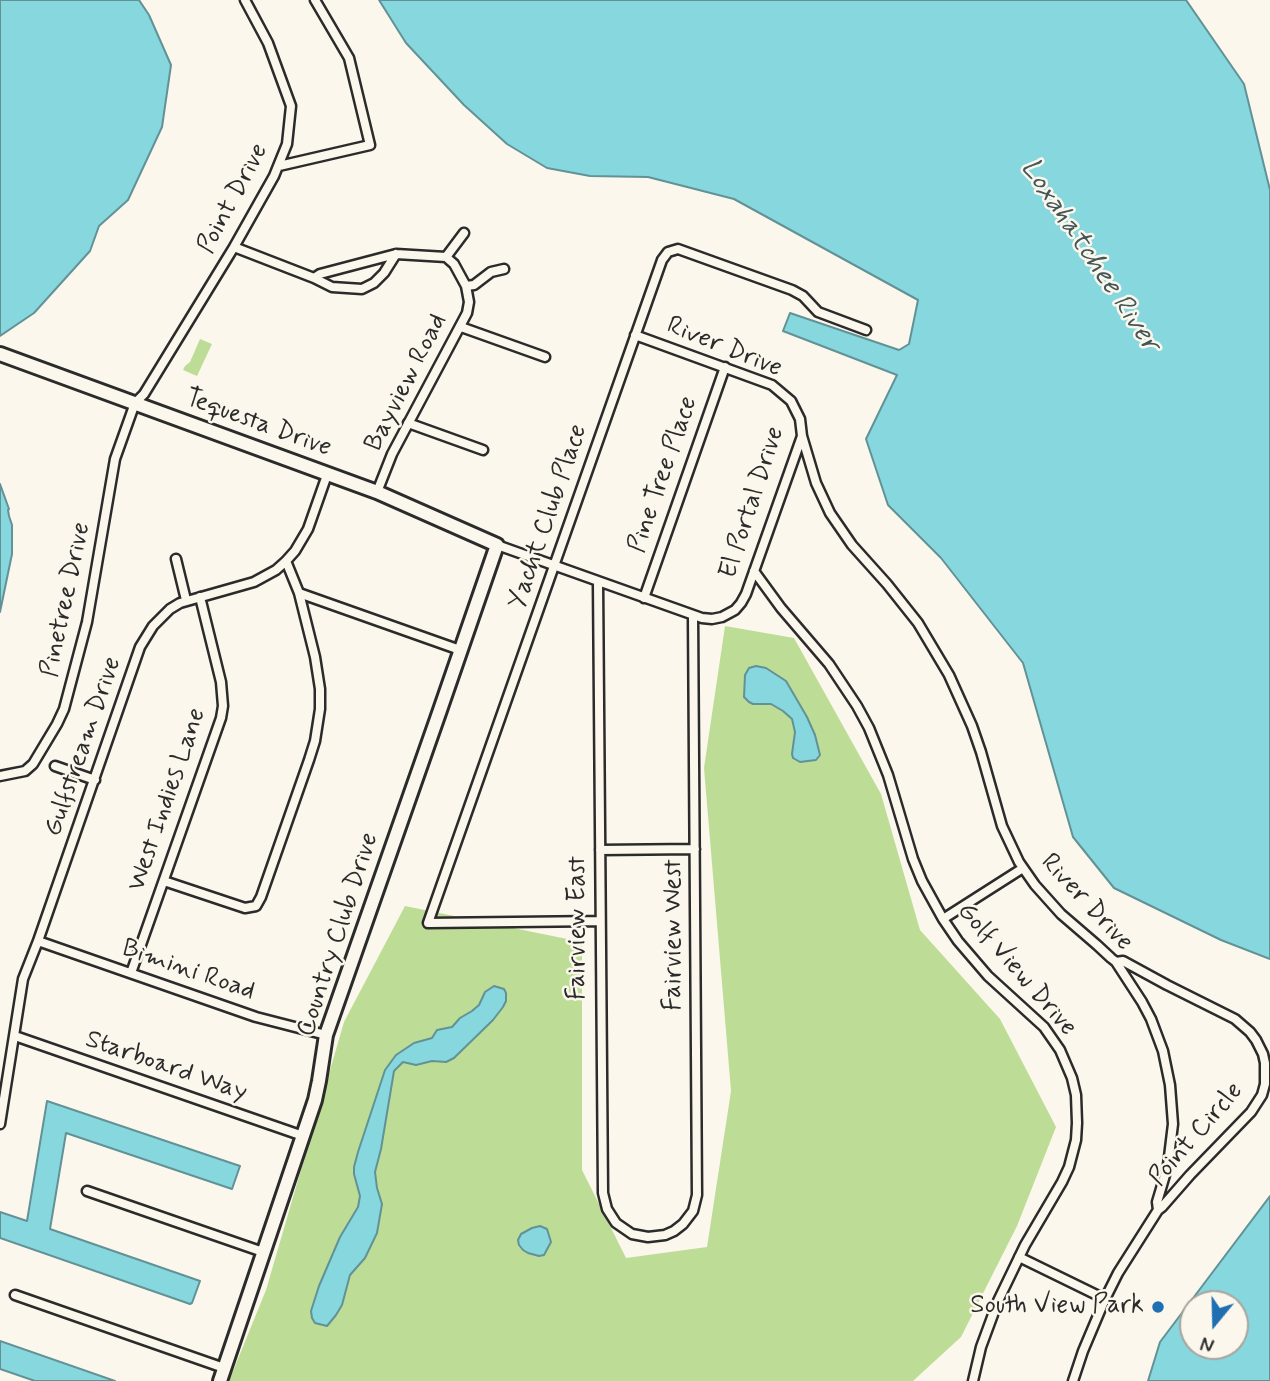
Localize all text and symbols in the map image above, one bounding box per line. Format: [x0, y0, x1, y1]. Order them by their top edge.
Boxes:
street label: Point Drive [192, 139, 276, 259]
water label: Loxahatchee River [1012, 153, 1166, 359]
street label: Bayview Road [359, 309, 455, 457]
street label: River Drive [662, 311, 786, 385]
street label: Tequesta Drive [181, 383, 335, 465]
street label: Pine Tree Place [623, 393, 705, 557]
street label: Yacht Club Place [503, 421, 595, 613]
street label: El Portal Drive [714, 423, 792, 583]
street label: Pinetree Drive [35, 520, 99, 680]
street label: Gulfstream Drive [39, 653, 129, 841]
street label: West Indies Lane [122, 704, 214, 896]
street label: Country Club Drive [291, 829, 387, 1041]
street label: River Drive [1033, 848, 1139, 958]
street label: Fairview East [563, 856, 595, 1000]
street label: Fairview West [659, 859, 691, 1011]
street label: Golf View Drive [949, 897, 1083, 1043]
street label: Bimini Road [117, 934, 259, 1008]
street label: Starboard Way [81, 1025, 251, 1109]
street label: Point Circle [1143, 1077, 1251, 1193]
north arrow [1179, 1290, 1249, 1360]
place label: South View Park [970, 1291, 1144, 1323]
marker: South View Park [1150, 1299, 1166, 1315]
text: N [1198, 1330, 1218, 1357]

